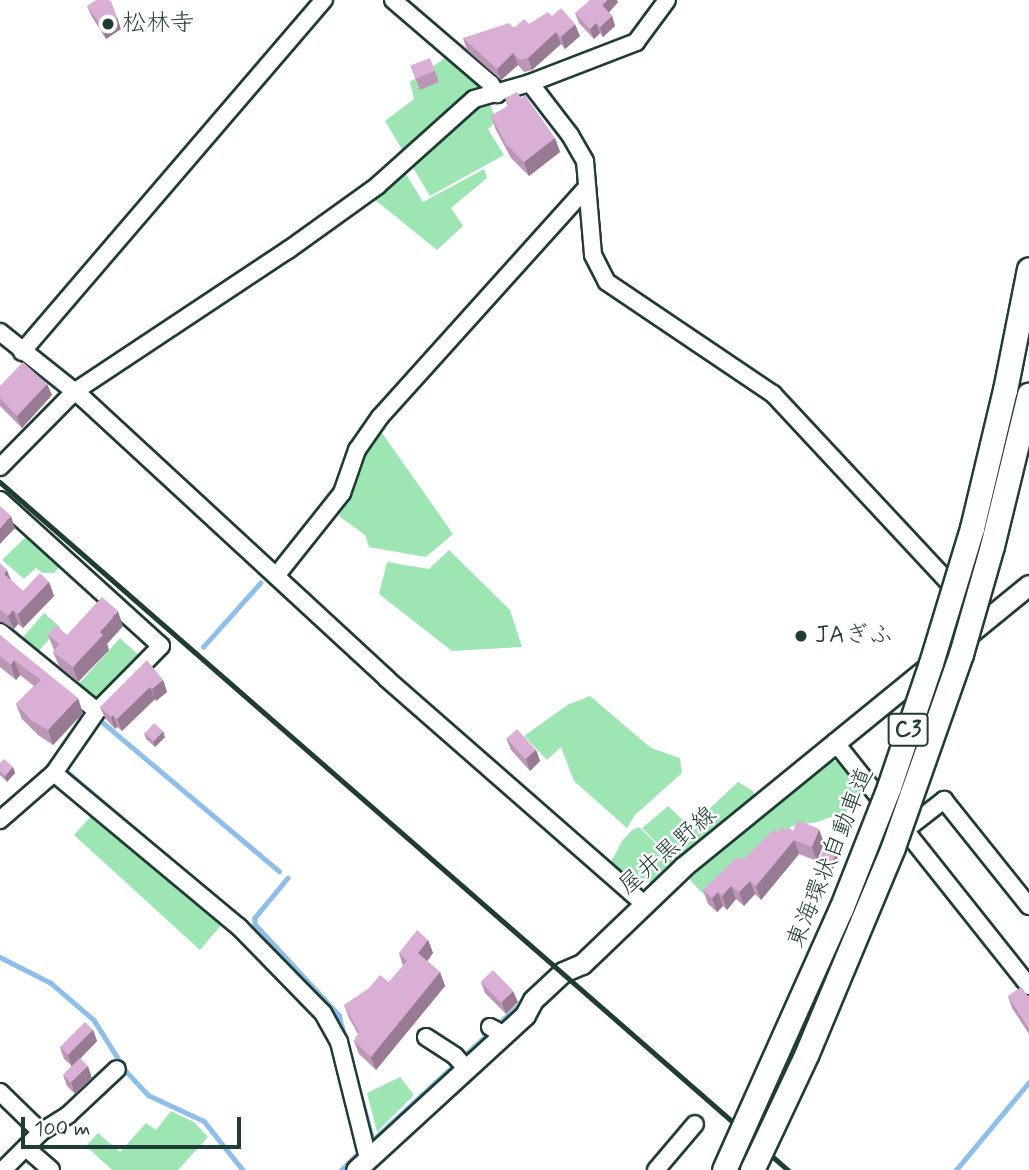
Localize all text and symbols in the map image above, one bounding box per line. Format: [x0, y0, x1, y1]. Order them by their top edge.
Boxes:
place label: 松林寺 [122, 10, 194, 38]
marker: 松林寺 [100, 16, 116, 32]
place label: JAぎふ [815, 622, 893, 650]
marker: JAぎふ [793, 628, 809, 644]
road number: C3 [887, 710, 929, 750]
street label: 東海環状自動車道 [782, 764, 880, 952]
street label: 屋井黒野線 [613, 801, 723, 901]
scale bar [24, 1104, 245, 1148]
text: 100 m [34, 1115, 90, 1143]

